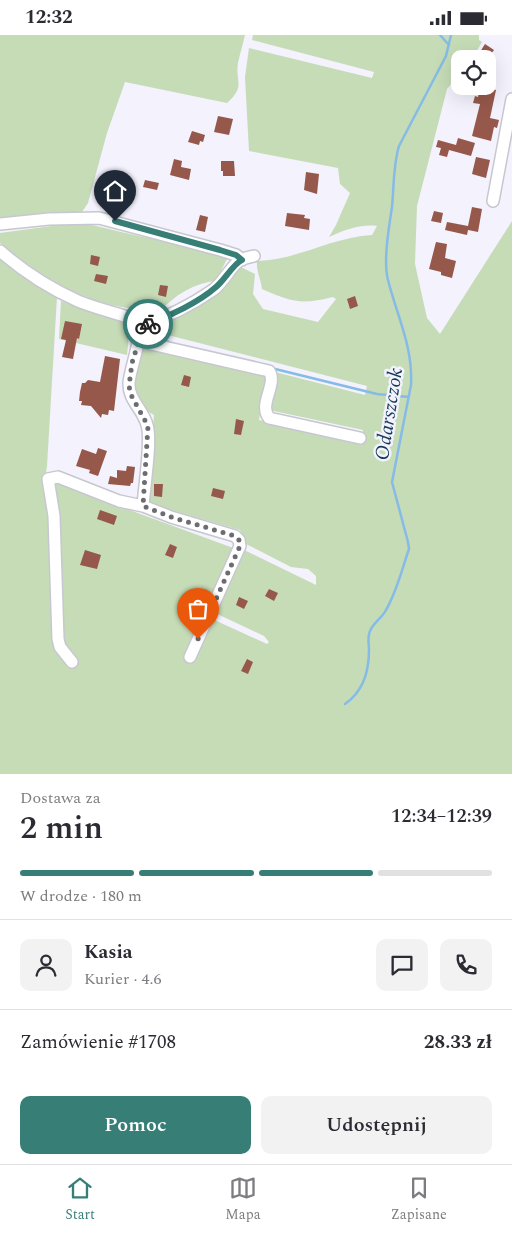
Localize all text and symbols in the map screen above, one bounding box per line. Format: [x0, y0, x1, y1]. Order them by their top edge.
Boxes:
text: 12:32 [25, 3, 73, 32]
map controls [451, 50, 496, 95]
button: locate [451, 50, 496, 95]
pin [94, 170, 136, 221]
icon: home [101, 177, 129, 205]
courier [123, 299, 173, 349]
icon: bike [134, 310, 162, 338]
water label: Odarszczok [367, 365, 411, 462]
pin [177, 588, 219, 639]
icon: bag [184, 595, 212, 623]
text: Dostawa za [20, 786, 101, 810]
text: 12:34–12:39 [391, 802, 492, 831]
text: 2 min [20, 804, 103, 853]
text: W drodze · 180 m [20, 884, 142, 908]
text: Kasia [84, 938, 133, 967]
button: person [20, 939, 72, 991]
button: chat [376, 939, 428, 991]
button: phone [440, 939, 492, 991]
text: Kurier · 4.6 [84, 967, 161, 991]
text: Zamówienie #1708 [20, 1028, 176, 1057]
text: 28.33 zł [424, 1028, 492, 1057]
button: Pomoc [20, 1096, 251, 1154]
button: Udostępnij [261, 1096, 492, 1154]
tab: Start [65, 1174, 95, 1225]
tab: Mapa [225, 1174, 261, 1225]
tab: Zapisane [391, 1174, 447, 1225]

